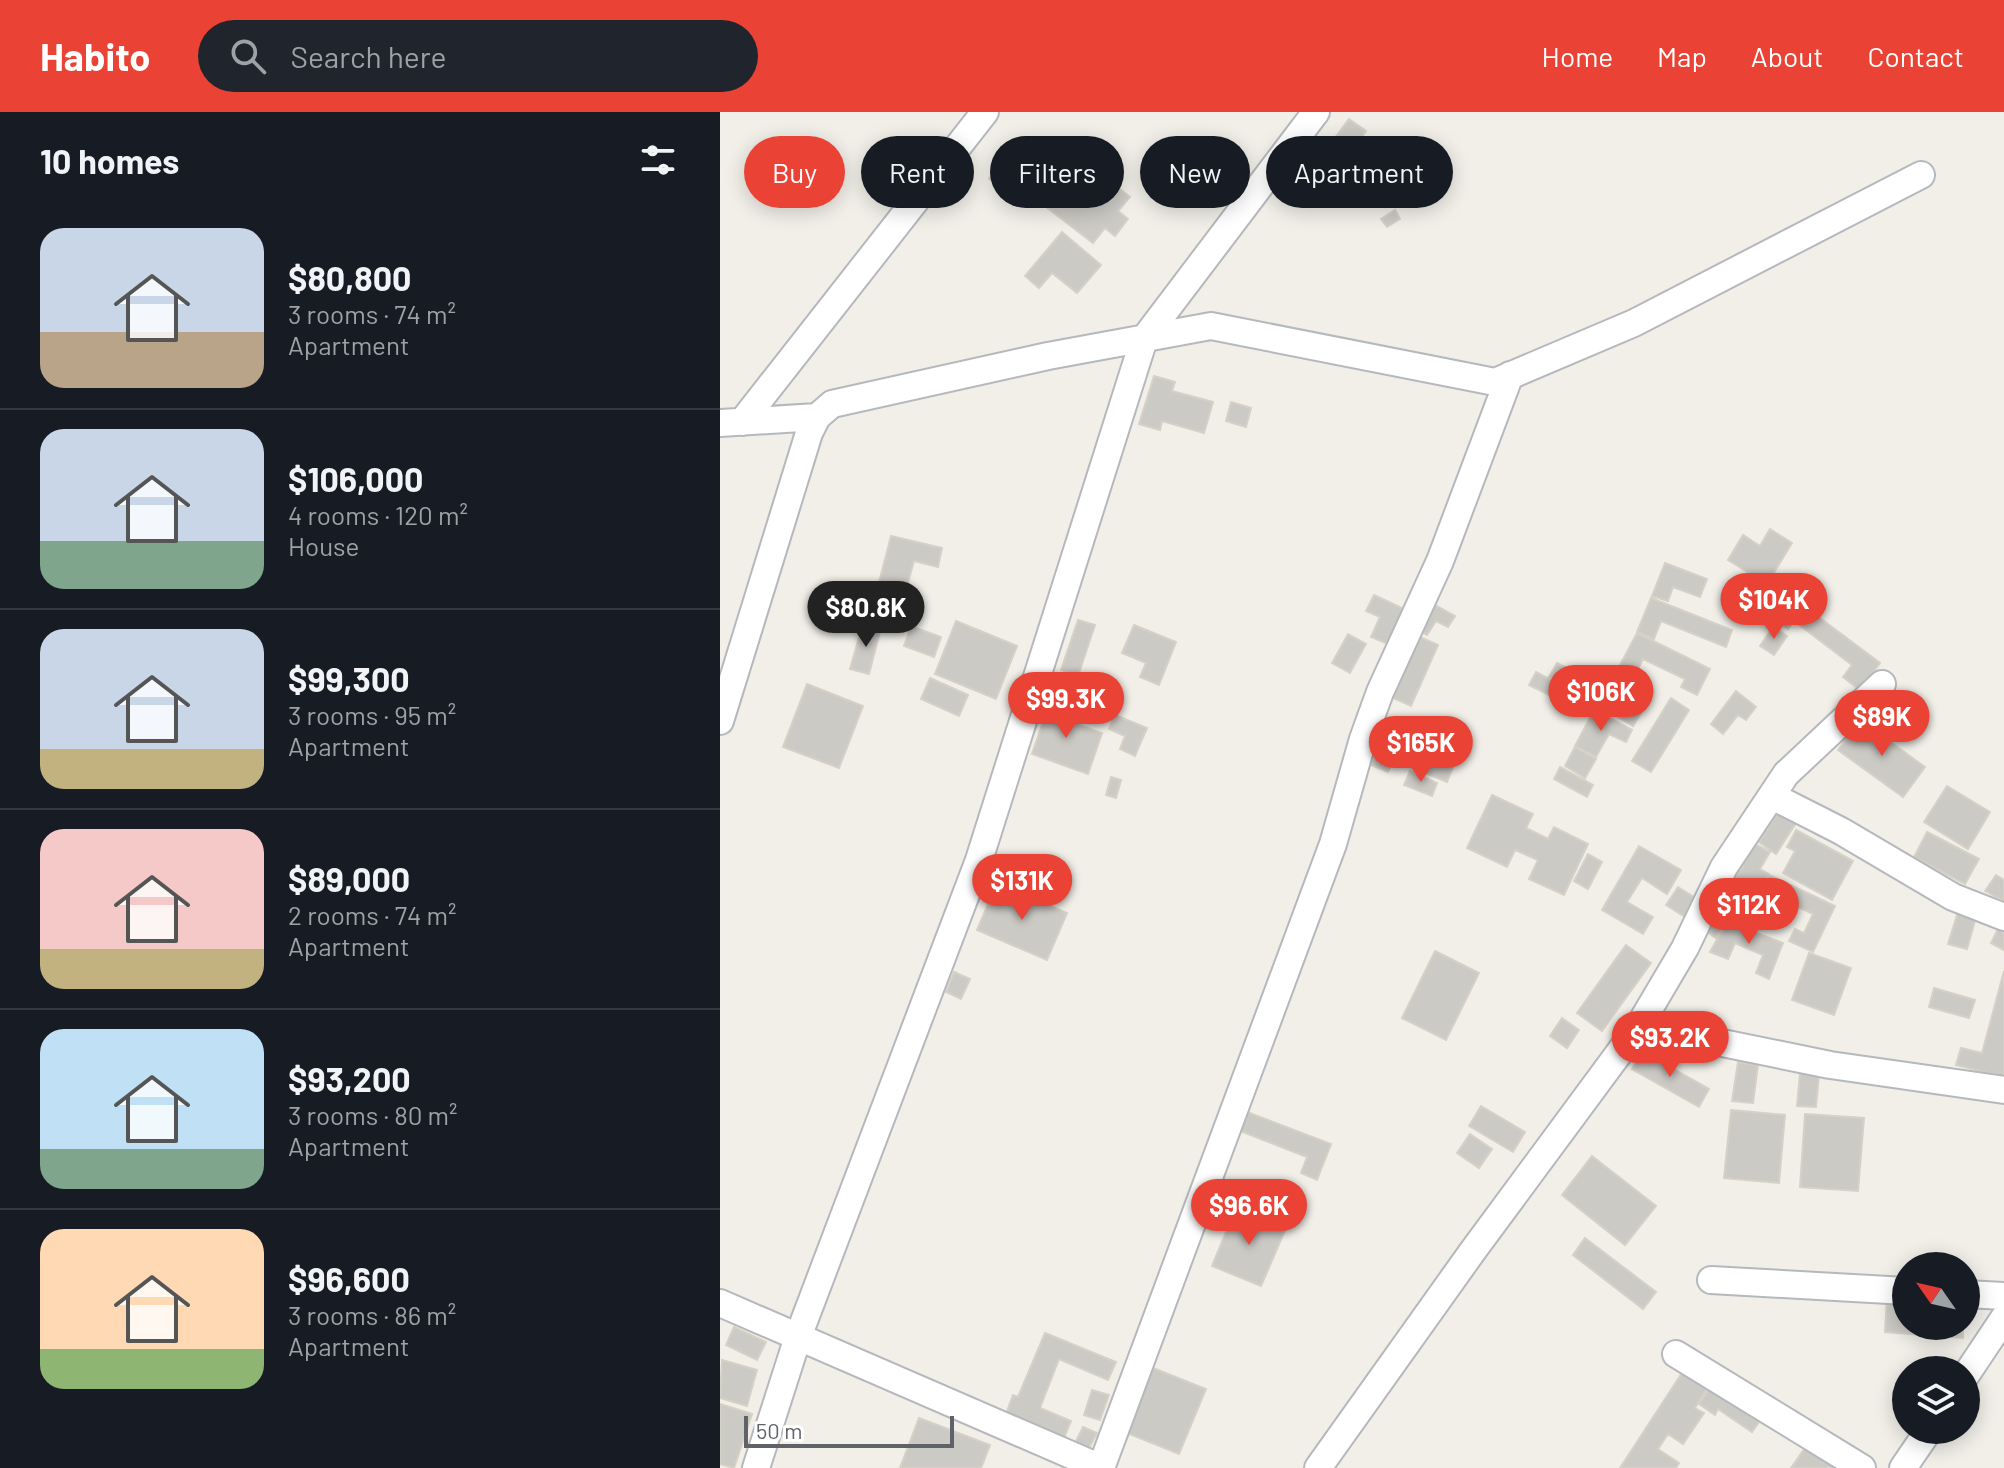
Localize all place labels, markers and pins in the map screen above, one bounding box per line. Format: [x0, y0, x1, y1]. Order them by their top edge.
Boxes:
pin: $104K [1718, 573, 1830, 641]
pin: $80.8K [801, 581, 931, 649]
pin: $106K [1545, 665, 1657, 733]
pin: $99.3K [1001, 672, 1131, 740]
pin: $89K [1835, 690, 1929, 758]
pin: $165K [1365, 716, 1477, 784]
pin: $131K [966, 854, 1078, 922]
pin: $112K [1693, 878, 1805, 946]
pin: $93.2K [1605, 1011, 1735, 1079]
pin: $96.6K [1184, 1179, 1314, 1247]

